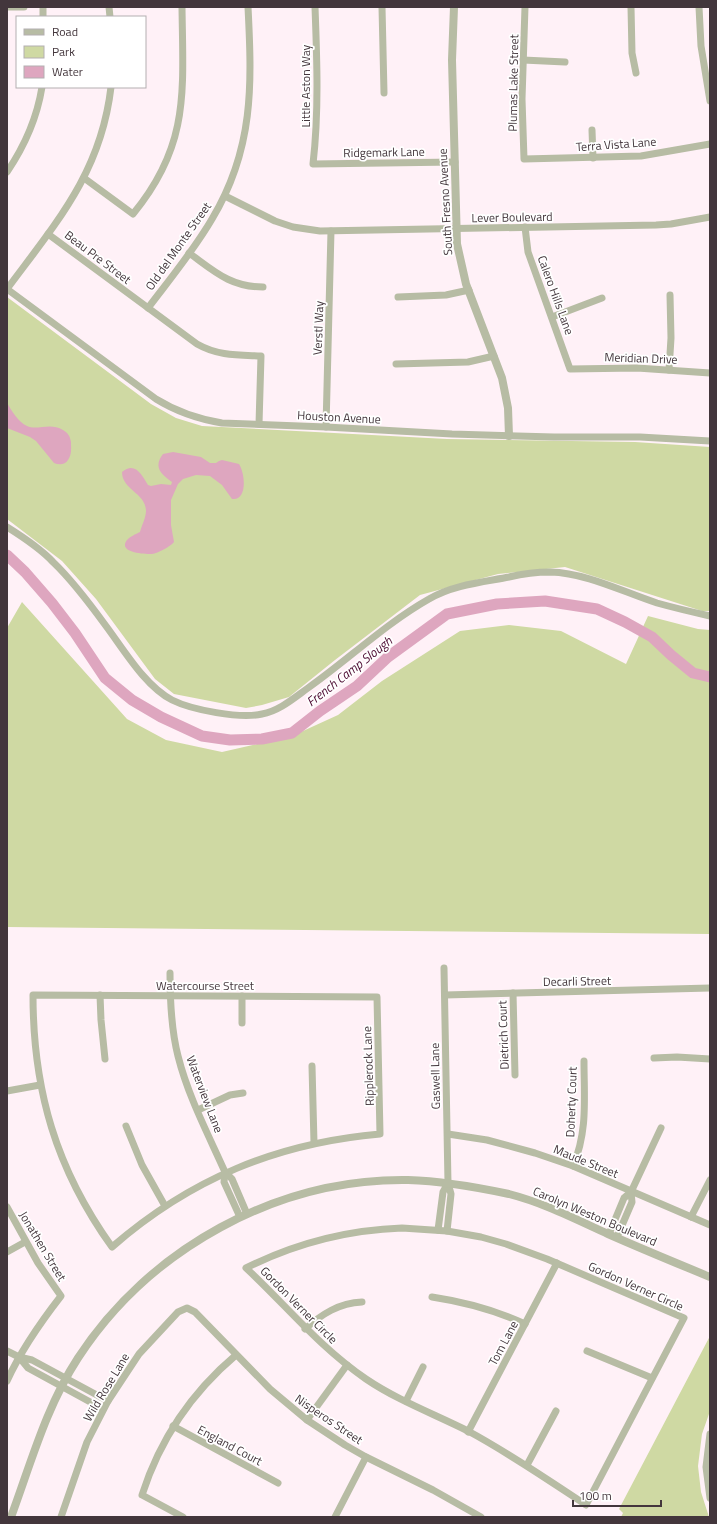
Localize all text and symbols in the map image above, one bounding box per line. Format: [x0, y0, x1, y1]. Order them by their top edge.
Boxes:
legend [16, 16, 146, 88]
text: Road [52, 22, 78, 41]
street label: Plumas Lake Street [503, 33, 523, 132]
text: Park [52, 42, 75, 61]
street label: Little Aston Way [296, 44, 315, 127]
text: Water [52, 62, 83, 81]
street label: Terra Vista Lane [575, 132, 657, 156]
street label: Ridgemark Lane [343, 142, 425, 162]
street label: South Fresno Avenue [433, 148, 457, 256]
street label: Old del Monte Street [140, 197, 216, 294]
street label: Lever Boulevard [471, 207, 553, 227]
street label: Beau Pre Street [61, 226, 136, 289]
street label: Calero Hills Lane [533, 253, 579, 337]
street label: Verstl Way [308, 300, 328, 355]
street label: Meridian Drive [604, 347, 678, 369]
street label: Houston Avenue [297, 405, 381, 429]
water label: French Camp Slough [302, 631, 397, 711]
street label: Decarli Street [543, 971, 612, 991]
street label: Watercourse Street [156, 976, 255, 995]
street label: Dietrich Court [492, 999, 514, 1070]
street label: Ripplerock Lane [357, 1026, 379, 1106]
street label: Gaswell Lane [425, 1043, 445, 1109]
street label: Waterview Lane [182, 1053, 228, 1135]
street label: Doherty Court [560, 1065, 582, 1138]
street label: Maude Street [551, 1139, 622, 1183]
street label: Carolyn Weston Boulevard [530, 1181, 660, 1251]
street label: Jonathen Street [15, 1207, 72, 1285]
street label: Gordon Verner Circle [585, 1256, 687, 1316]
street label: Gordon Verner Circle [256, 1262, 342, 1348]
street label: Tom Lane [483, 1317, 523, 1369]
street label: Wild Rose Lane [78, 1349, 134, 1425]
street label: Nisperos Street [291, 1389, 367, 1449]
street label: England Court [194, 1420, 266, 1470]
scale bar [573, 1482, 661, 1508]
text: 100 m [579, 1486, 612, 1505]

